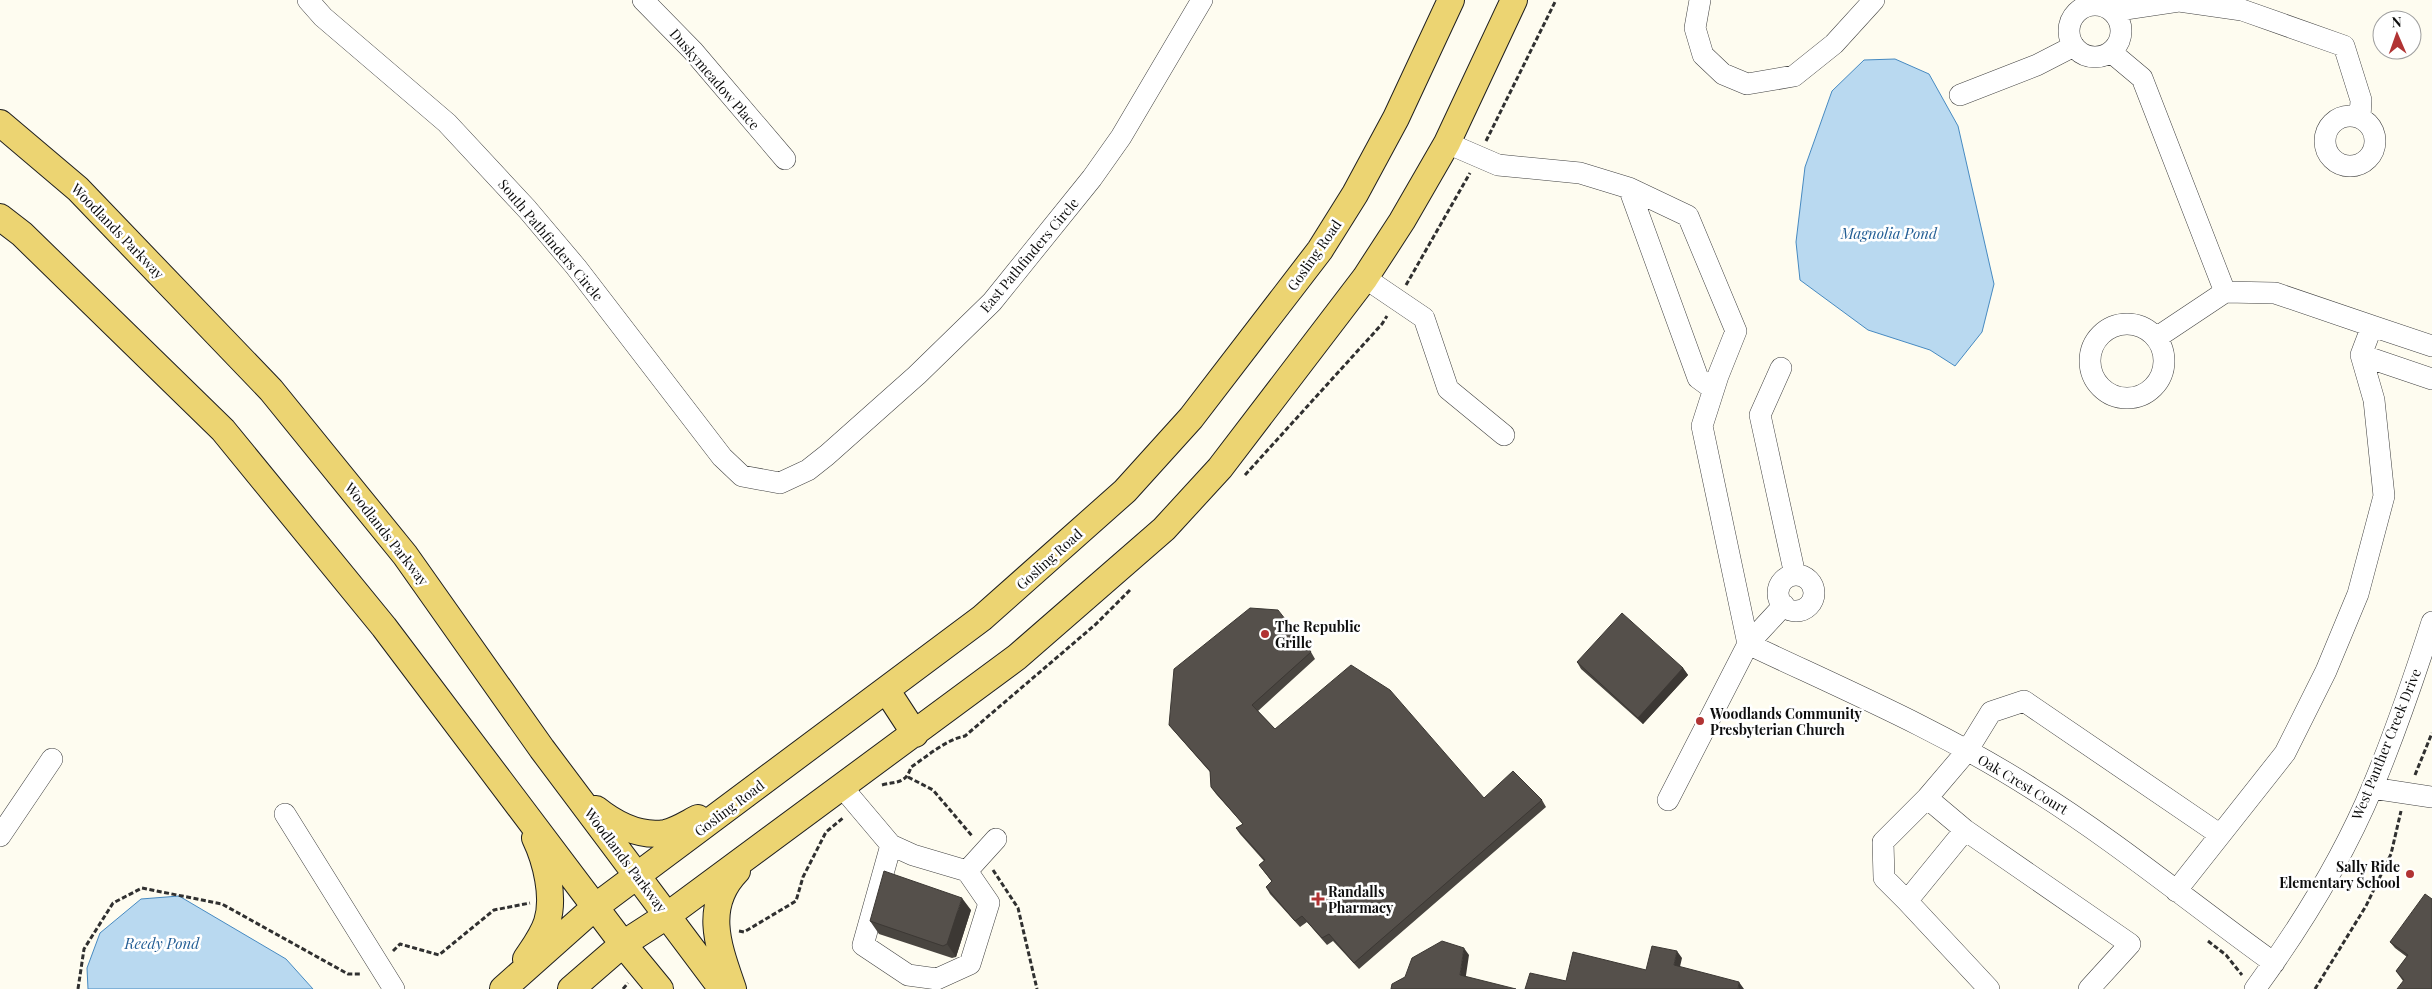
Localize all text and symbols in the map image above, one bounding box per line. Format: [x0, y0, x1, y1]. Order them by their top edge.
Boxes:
north arrow [2372, 10, 2422, 60]
text: N [2391, 12, 2402, 31]
street label: Duskymeadow Place [666, 24, 764, 134]
street label: South Pathfinders Circle [494, 175, 608, 305]
street label: Woodlands Parkway [67, 178, 169, 283]
street label: East Pathfinders Circle [975, 194, 1083, 316]
street label: Gosling Road [1282, 216, 1346, 294]
water label: Magnolia Pond [1840, 223, 1938, 243]
street label: Woodlands Parkway [340, 478, 433, 589]
street label: Gosling Road [1012, 524, 1086, 594]
place label: The Republic Grille [1275, 617, 1361, 652]
marker: The Republic Grille [1259, 628, 1271, 640]
street label: West Panther Creek Drive [2347, 666, 2425, 823]
place label: Woodlands Community Presbyterian Church [1709, 704, 1863, 739]
marker: Woodlands Community Presbyterian Church [1694, 715, 1706, 727]
street label: Oak Crest Court [1974, 750, 2073, 819]
street label: Gosling Road [690, 775, 768, 841]
street label: Woodlands Parkway [580, 803, 671, 916]
place label: Sally Ride Elementary School [2279, 857, 2401, 892]
marker: Sally Ride Elementary School [2404, 868, 2416, 880]
place label: Randalls Pharmacy [1328, 882, 1394, 917]
marker: Randalls Pharmacy [1312, 893, 1324, 905]
water label: Reedy Pond [124, 933, 200, 953]

